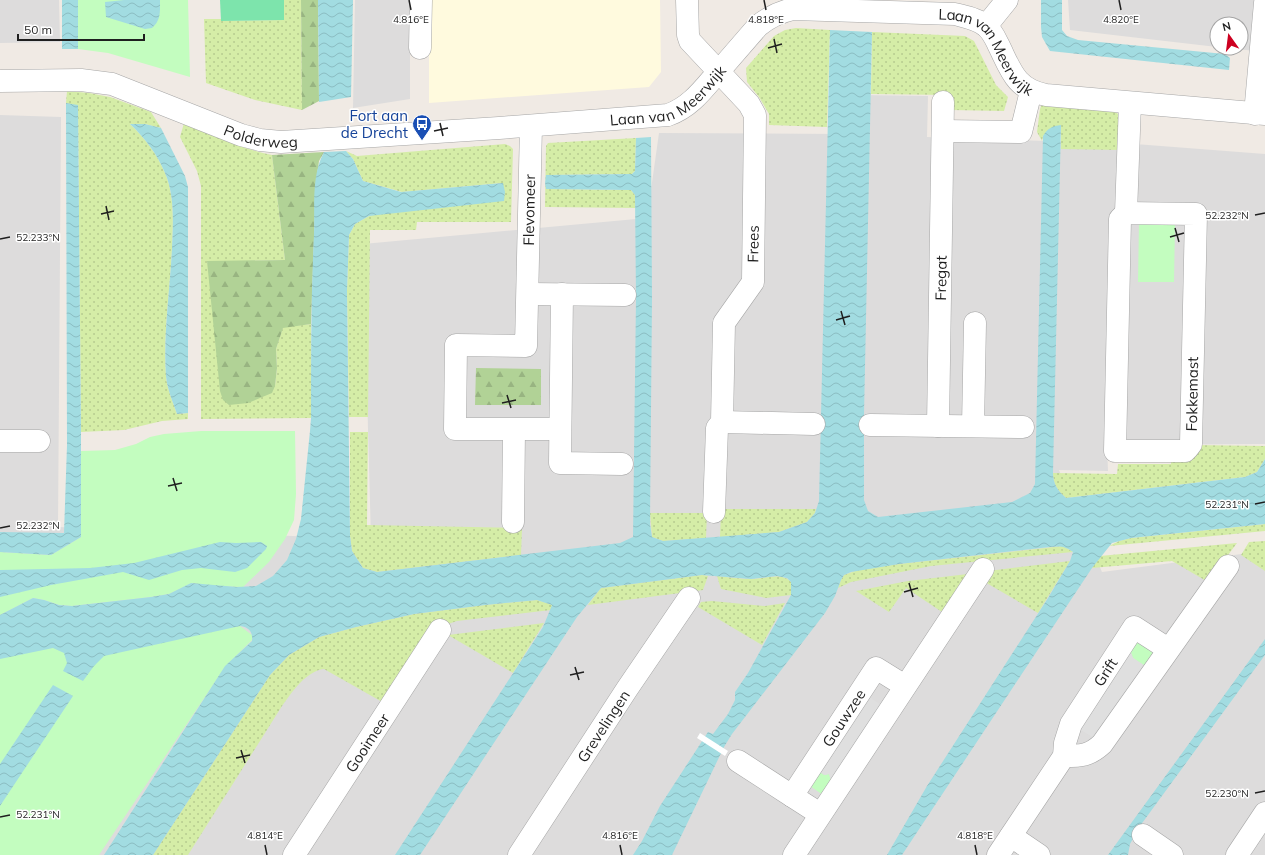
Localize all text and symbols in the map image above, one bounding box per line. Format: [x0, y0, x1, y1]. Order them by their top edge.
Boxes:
street label: Laan van Meerwijk [938, 4, 1037, 99]
text: 4.816°E [393, 13, 429, 26]
text: 4.818°E [748, 13, 784, 26]
text: 4.820°E [1103, 13, 1139, 26]
scale bar [18, 16, 144, 42]
north arrow [1209, 16, 1249, 56]
text: N [1221, 18, 1232, 34]
text: 50 m [24, 22, 52, 37]
street label: Laan van Meerwijk [609, 61, 730, 129]
place label: Fort aan de Drecht [341, 106, 408, 142]
bus stop icon: Fort aan de Drecht [411, 113, 433, 141]
street label: Polderweg [221, 120, 298, 152]
street label: Flevomeer [519, 174, 539, 246]
text: 52.232°N [1205, 209, 1249, 222]
street label: Frees [743, 225, 763, 263]
text: 52.233°N [16, 231, 60, 244]
street label: Fregat [930, 255, 950, 301]
street label: Fokkemast [1182, 356, 1202, 432]
text: 52.231°N [1205, 498, 1249, 511]
text: 52.232°N [16, 519, 60, 532]
street label: Grift [1089, 654, 1121, 690]
street label: Gouwzee [818, 685, 869, 750]
street label: Grevelingen [573, 686, 633, 766]
street label: Gooimeer [341, 709, 393, 776]
text: 52.230°N [1205, 787, 1249, 800]
text: 52.231°N [16, 808, 60, 821]
text: 4.814°E [247, 829, 283, 842]
text: 4.816°E [602, 829, 638, 842]
text: 4.818°E [957, 829, 993, 842]

